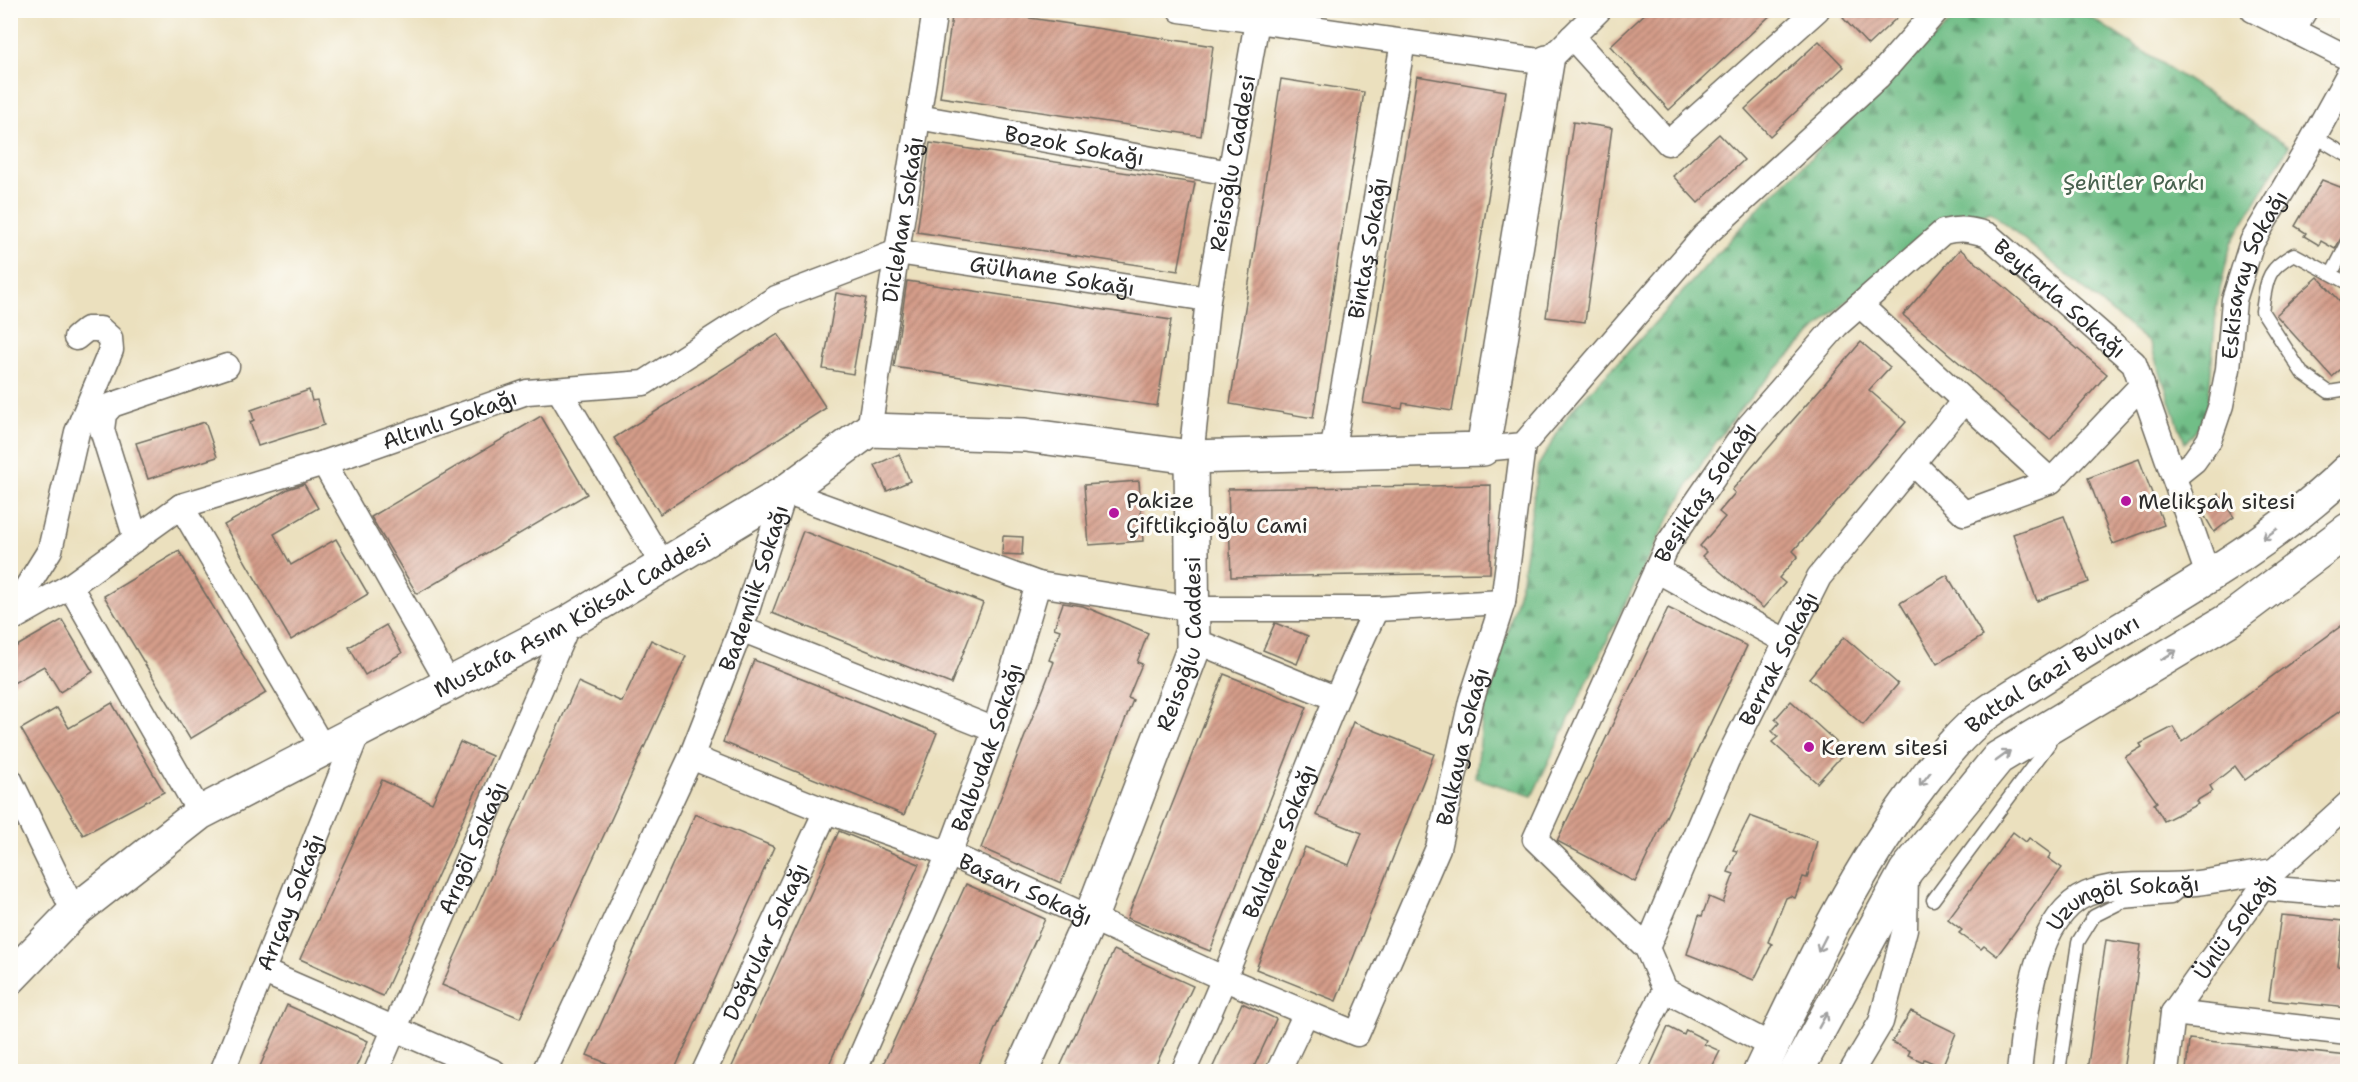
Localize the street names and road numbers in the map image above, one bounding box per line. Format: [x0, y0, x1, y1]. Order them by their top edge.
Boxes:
street label: Reisoğlu Caddesi [1202, 72, 1262, 254]
street label: Bozok Sokağı [1002, 118, 1147, 172]
street label: Diclehan Sokağı [875, 134, 929, 305]
street label: Bintaş Sokağı [1341, 175, 1394, 321]
street label: Eskisaray Sokağı [2214, 185, 2294, 361]
street label: Beytarla Sokağı [1987, 232, 2132, 364]
street label: Gülhane Sokağı [968, 249, 1137, 302]
street label: Altınlı Sokağı [378, 382, 521, 456]
street label: Beşiktaş Sokağı [1647, 416, 1763, 567]
street label: Bademlik Sokağı [712, 501, 795, 675]
street label: Mustafa Asım Köksal Caddesi [429, 525, 716, 704]
street label: Reisoğlu Caddesi [1149, 556, 1208, 735]
street label: Berrak Sokağı [1732, 586, 1824, 731]
street label: Battal Gazi Bulvarı [1958, 607, 2145, 739]
street label: Balbudak Sokağı [944, 660, 1028, 836]
street label: Balkaya Sokağı [1429, 663, 1496, 828]
street label: Balıdere Sokağı [1235, 760, 1323, 923]
street label: Arıgöl Sokağı [431, 777, 514, 919]
street label: Arıçay Sokağı [249, 829, 330, 975]
street label: Başarı Sokağı [954, 846, 1097, 932]
street label: Doğrular Sokağı [716, 858, 814, 1025]
street label: Ünlü Sokağı [2187, 867, 2283, 985]
street label: Uzungöl Sokağı [2039, 868, 2201, 936]

